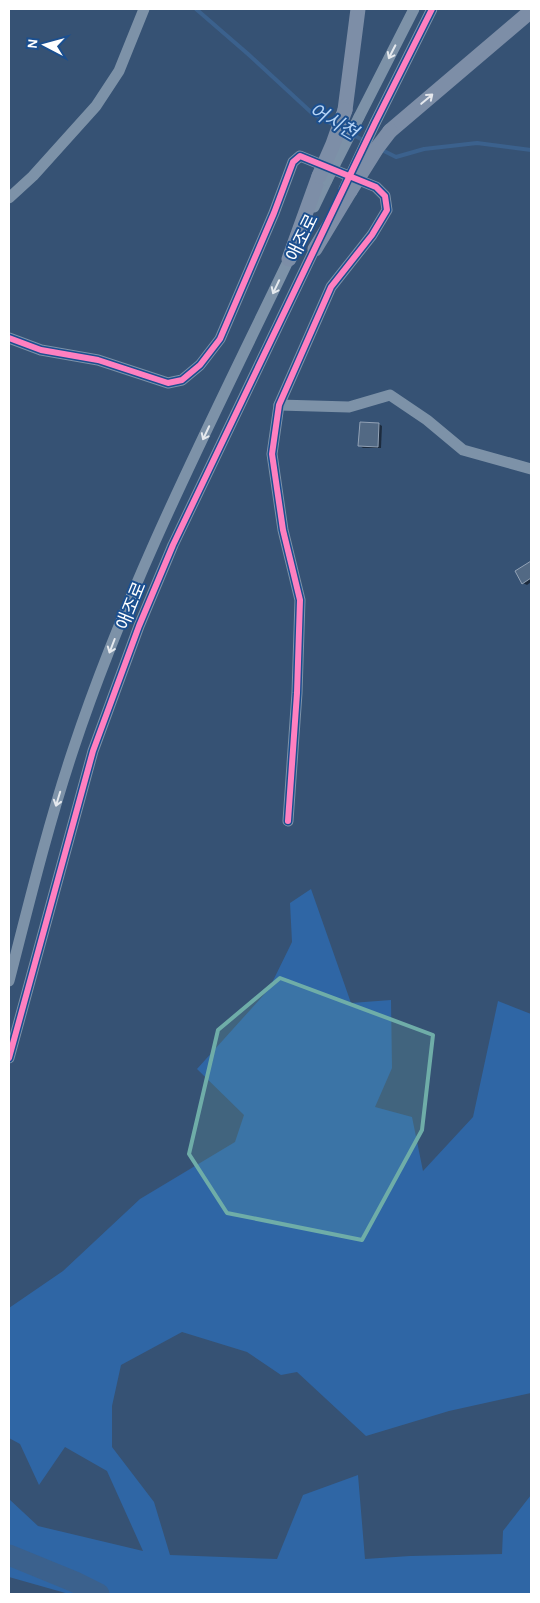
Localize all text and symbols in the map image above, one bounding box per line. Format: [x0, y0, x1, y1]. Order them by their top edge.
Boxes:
north arrow [20, 20, 70, 70]
text: N [26, 38, 41, 49]
one-way arrow [387, 45, 397, 60]
one-way arrow [420, 94, 433, 105]
water label: 어시천 [306, 100, 362, 144]
street label: 애조로 [283, 211, 322, 264]
one-way arrow [271, 279, 280, 294]
one-way arrow [201, 426, 211, 441]
street label: 애조로 [113, 579, 150, 632]
one-way arrow [107, 638, 116, 653]
one-way arrow [52, 791, 62, 807]

